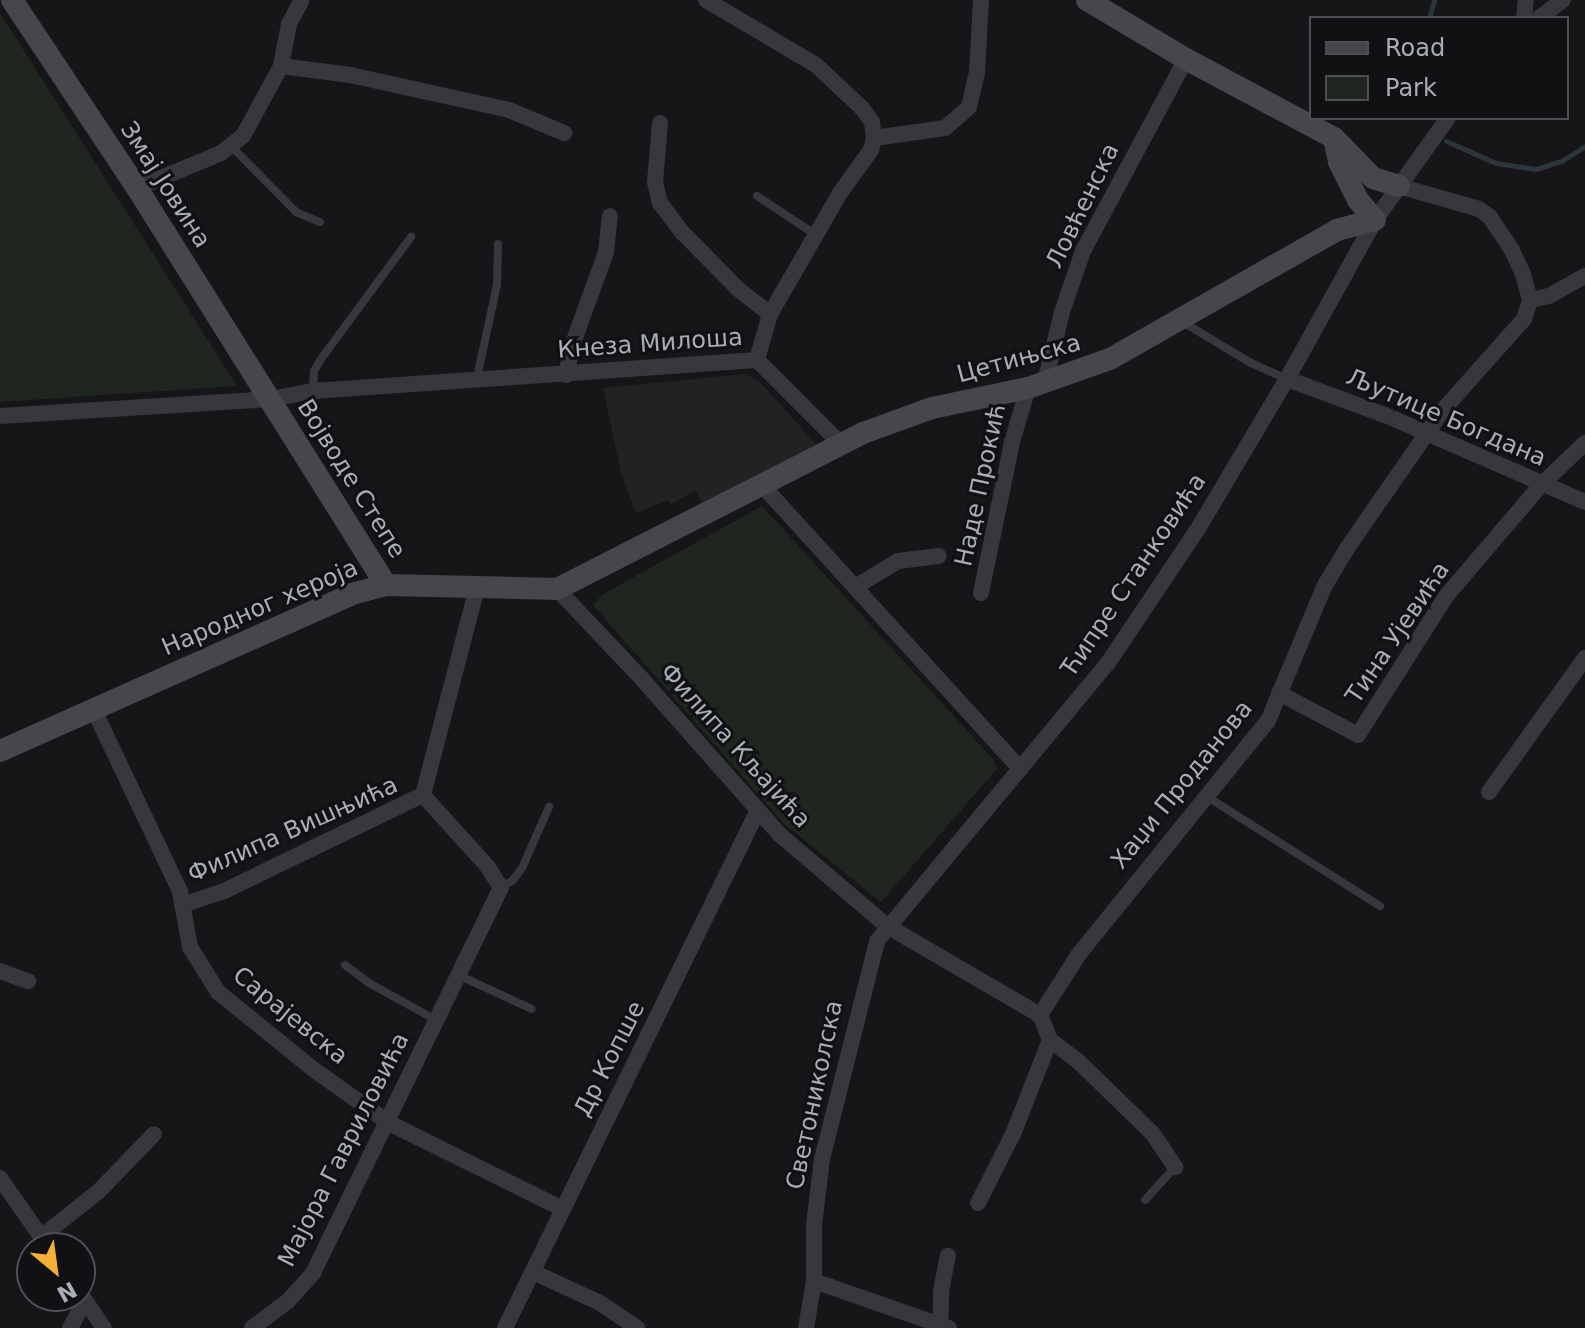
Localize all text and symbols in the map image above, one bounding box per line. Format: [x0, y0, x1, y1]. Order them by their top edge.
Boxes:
legend [1309, 16, 1569, 120]
text: Road [1385, 34, 1445, 62]
text: Park [1385, 74, 1437, 102]
street label: Змај Јовина [114, 117, 216, 253]
street label: Ловћенска [1040, 139, 1126, 273]
street label: Кнеза Милоша [556, 323, 744, 365]
street label: Цетињска [954, 329, 1084, 389]
street label: Љутице Богдана [1342, 363, 1550, 473]
street label: Војводе Степе [291, 394, 411, 564]
street label: Наде Прокић [950, 401, 1012, 569]
street label: Ћипре Станковића [1055, 468, 1213, 682]
street label: Народног хероја [158, 554, 362, 662]
street label: Тина Ујевића [1340, 557, 1456, 709]
street label: Филипа Кљајића [654, 658, 816, 834]
street label: Хаџи Проданова [1105, 695, 1259, 875]
street label: Филипа Вишњића [184, 771, 402, 889]
street label: Сарајевска [227, 961, 353, 1071]
street label: Др Копше [569, 996, 651, 1122]
street label: Светониколска [781, 998, 849, 1192]
street label: Мајора Гавриловића [272, 1028, 416, 1272]
north arrow [16, 1232, 96, 1312]
text: N [53, 1276, 81, 1307]

